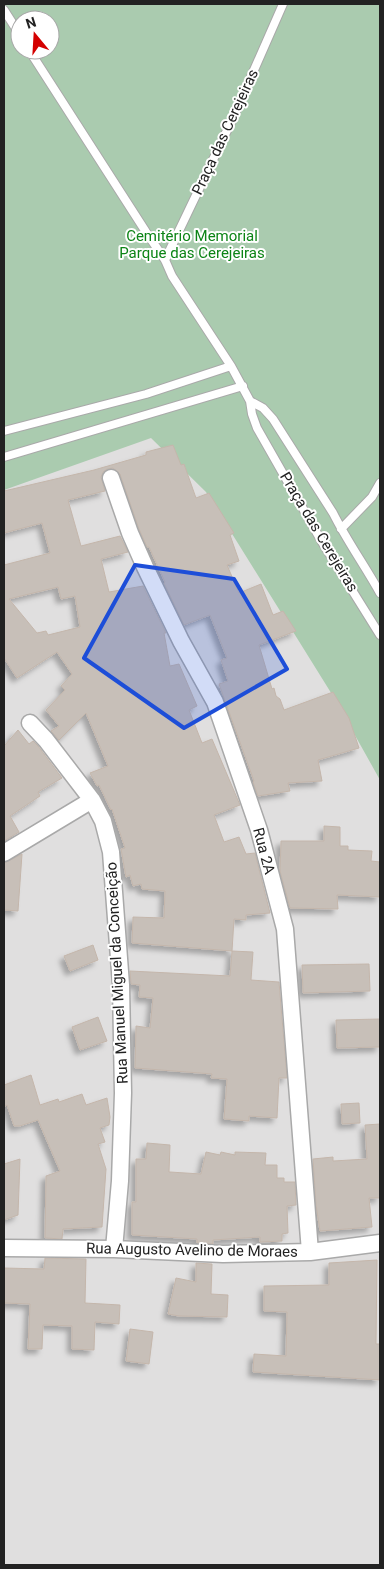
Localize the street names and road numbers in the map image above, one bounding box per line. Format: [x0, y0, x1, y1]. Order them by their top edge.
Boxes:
street label: Praça das Cerejeiras [188, 66, 262, 198]
street label: Praça das Cerejeiras [276, 469, 362, 595]
street label: Rua 2A [249, 826, 279, 877]
street label: Rua Manuel Miguel da Conceição [102, 862, 132, 1084]
street label: Rua Augusto Avelino de Moraes [86, 1239, 298, 1261]

